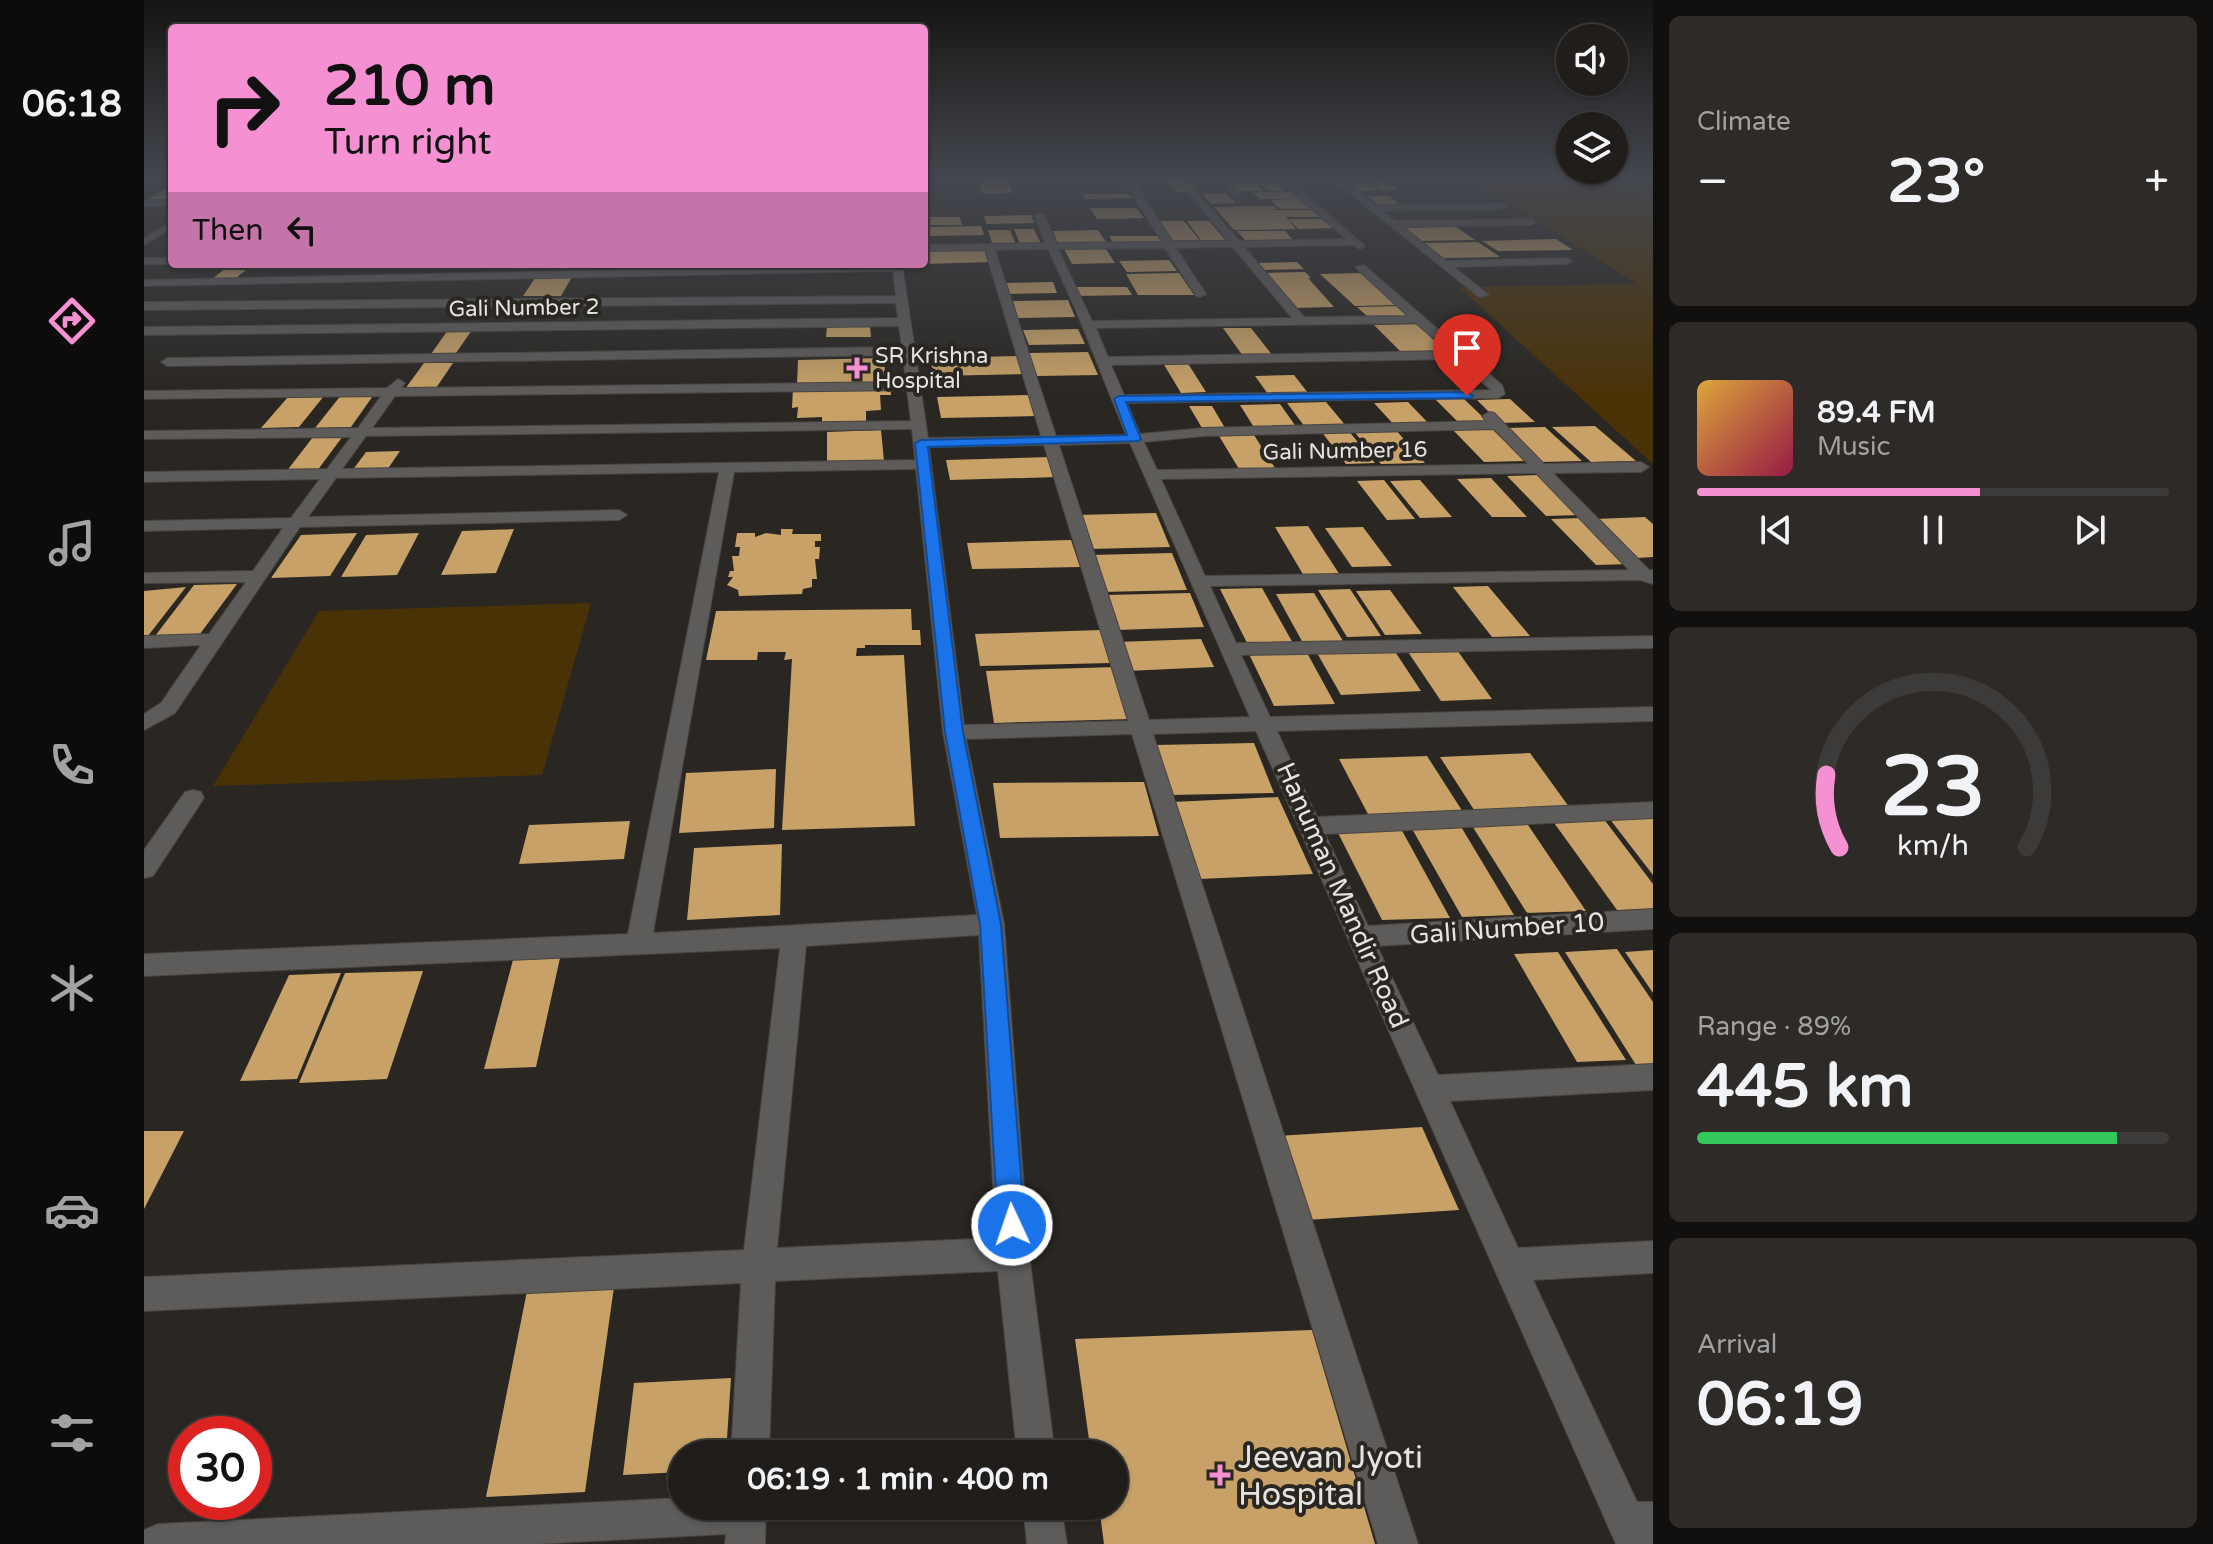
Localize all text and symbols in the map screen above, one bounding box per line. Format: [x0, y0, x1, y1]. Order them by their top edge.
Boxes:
map controls [1556, 24, 1628, 184]
button: sound [1556, 24, 1628, 96]
text: 210 m [324, 53, 495, 120]
icon: right [192, 56, 296, 160]
text: 06:18 [22, 83, 122, 126]
text: Climate [1697, 106, 1791, 137]
button: layers [1556, 112, 1628, 184]
text: Turn right [324, 121, 491, 164]
text: 23° [1887, 146, 1985, 218]
text: − [1697, 156, 1728, 209]
text: + [2144, 156, 2169, 209]
icon: left [280, 208, 324, 252]
text: Then [192, 212, 264, 249]
icon: directions [44, 293, 100, 349]
street label: Gali Number 2 [448, 294, 600, 322]
pin [1433, 314, 1501, 396]
icon: arrive [1445, 326, 1489, 370]
place label: SR Krishna Hospital [875, 343, 988, 394]
marker: SR Krishna Hospital [846, 357, 868, 379]
text: 89.4 FM [1817, 394, 1936, 431]
text: Music [1817, 431, 1890, 462]
street label: Gali Number 16 [1262, 437, 1428, 465]
icon: previous [1754, 508, 1798, 552]
icon: pause [1911, 508, 1955, 552]
icon: next [2068, 508, 2112, 552]
icon: music [44, 515, 100, 571]
icon: phone [44, 737, 100, 793]
text: 23 [1881, 738, 1985, 838]
street label: Hanuman Mandir Road [1270, 758, 1415, 1033]
text: km/h [1897, 829, 1969, 863]
street label: Gali Number 10 [1409, 906, 1605, 951]
icon: climate [44, 960, 100, 1016]
text: Range · 89% [1697, 1011, 1851, 1042]
text: 445 km [1697, 1051, 1913, 1123]
icon: car [44, 1182, 100, 1238]
position arrow [970, 1183, 1054, 1267]
text: Arrival [1697, 1329, 1777, 1360]
text: 06:19 [1697, 1369, 1863, 1441]
icon: filters [44, 1405, 100, 1461]
speed limit sign: 30 [168, 1416, 272, 1520]
place label: Jeevan Jyoti Hospital [1238, 1439, 1423, 1514]
text: 06:19 · 1 min · 400 m [747, 1461, 1049, 1498]
marker: Jeevan Jyoti Hospital [1209, 1464, 1231, 1486]

